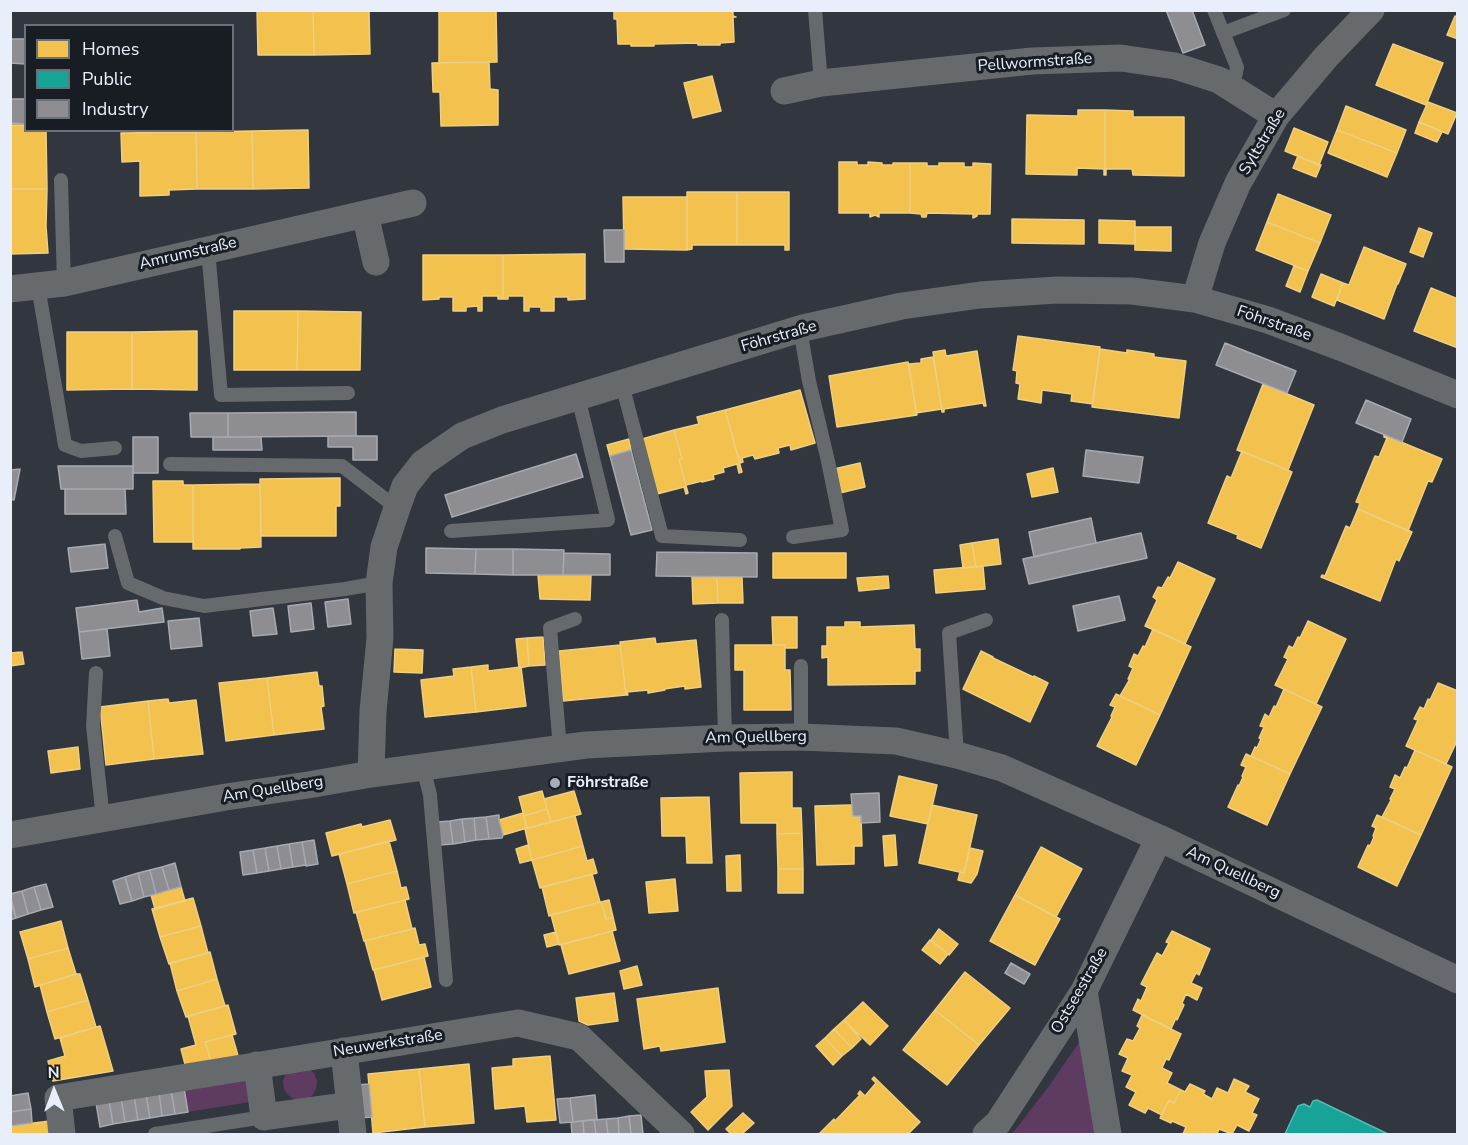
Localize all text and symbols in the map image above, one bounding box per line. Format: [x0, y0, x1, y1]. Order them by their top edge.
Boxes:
legend [24, 24, 234, 132]
text: Homes [82, 37, 139, 61]
street label: Pellwormstraße [977, 49, 1093, 77]
text: Public [82, 67, 132, 91]
text: Industry [82, 97, 149, 121]
street label: Syltstraße [1236, 105, 1290, 179]
street label: Amrumstraße [137, 233, 239, 275]
street label: Föhrstraße [1234, 302, 1314, 346]
street label: Föhrstraße [739, 317, 819, 357]
street label: Am Quellberg [705, 728, 807, 748]
street label: Am Quellberg [221, 773, 325, 807]
place label: Föhrstraße [567, 773, 648, 793]
marker: Föhrstraße [548, 776, 562, 790]
street label: Am Quellberg [1183, 843, 1283, 903]
street label: Ostseestraße [1048, 945, 1112, 1037]
street label: Neuwerkstraße [332, 1026, 444, 1062]
north arrow [24, 1061, 84, 1121]
text: N [48, 1062, 60, 1084]

